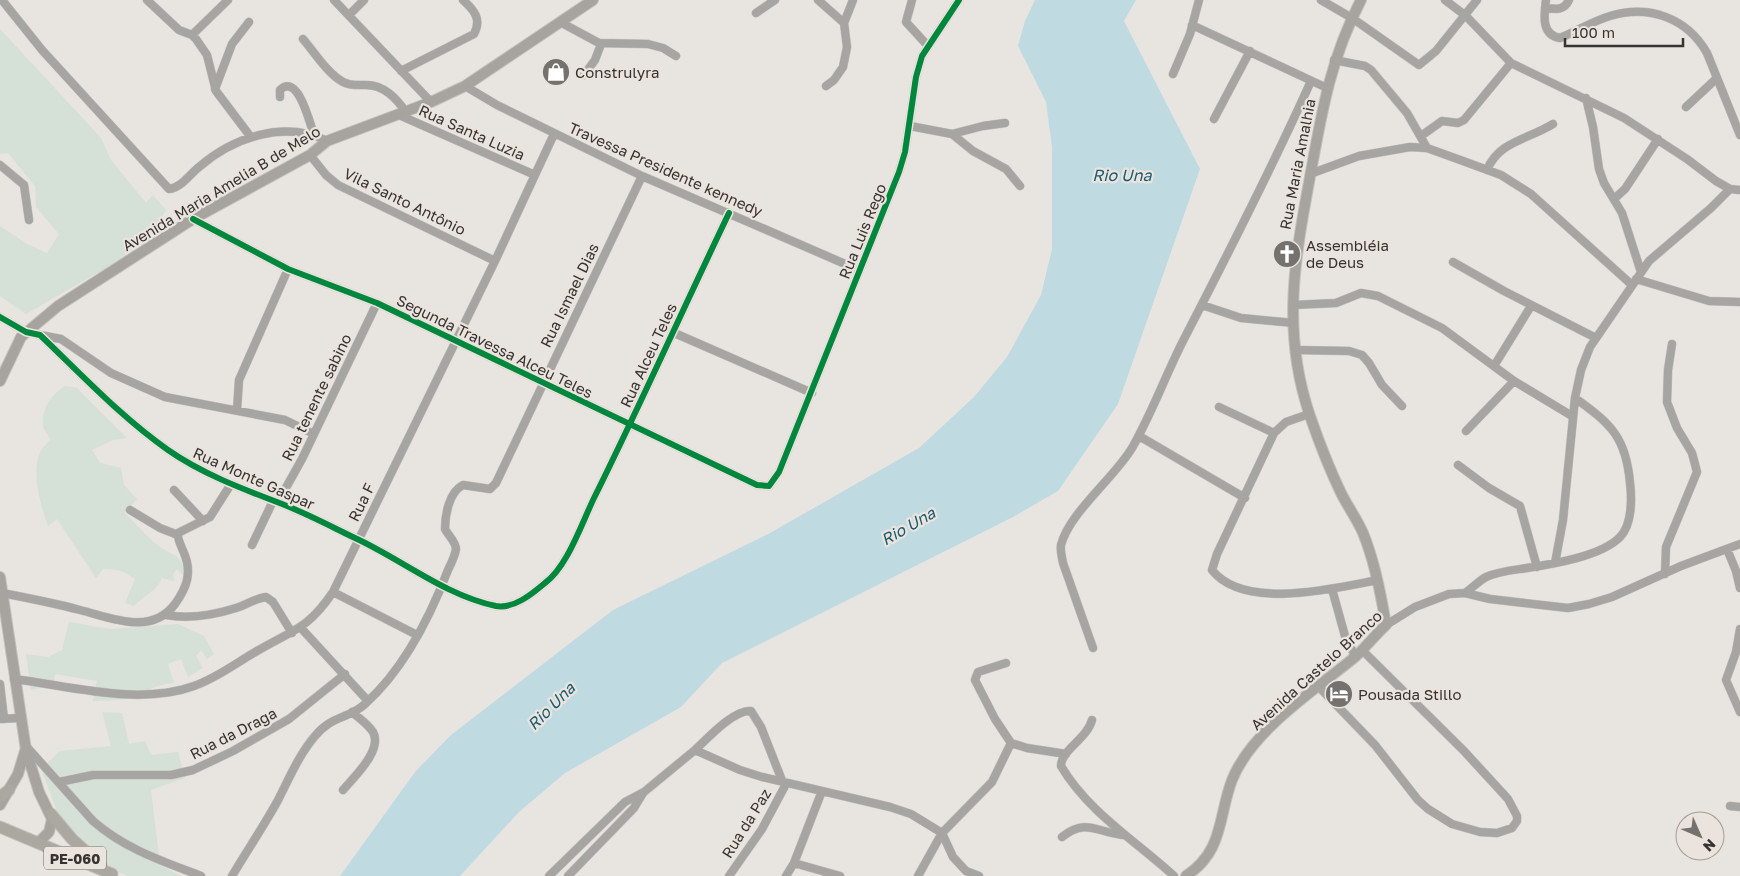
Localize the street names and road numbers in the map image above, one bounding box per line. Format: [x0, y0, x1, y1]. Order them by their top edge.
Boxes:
street label: Rua Maria Amalhia [1275, 97, 1319, 231]
street label: Rua Santa Luzia [416, 101, 528, 163]
street label: Travessa Presidente kennedy [566, 118, 766, 220]
street label: Avenida Maria Amelia B de Melo [119, 122, 323, 254]
street label: Vila Santo Antônio [341, 164, 469, 238]
street label: Rua Luis Rego [835, 181, 889, 281]
street label: Rua Ismael Dias [536, 240, 602, 350]
street label: Segunda Travessa Alceu Teles [394, 291, 596, 401]
street label: Rua Alceu Teles [616, 300, 680, 410]
street label: Rua tenente sabino [277, 330, 355, 464]
street label: Rua Monte Gaspar [190, 443, 318, 513]
street label: Rua F [344, 480, 378, 524]
street label: Avenida Castelo Branco [1247, 606, 1385, 734]
street label: Rua da Draga [187, 703, 279, 763]
street label: Rua da Paz [718, 785, 775, 861]
road number: PE-060 [44, 846, 106, 870]

